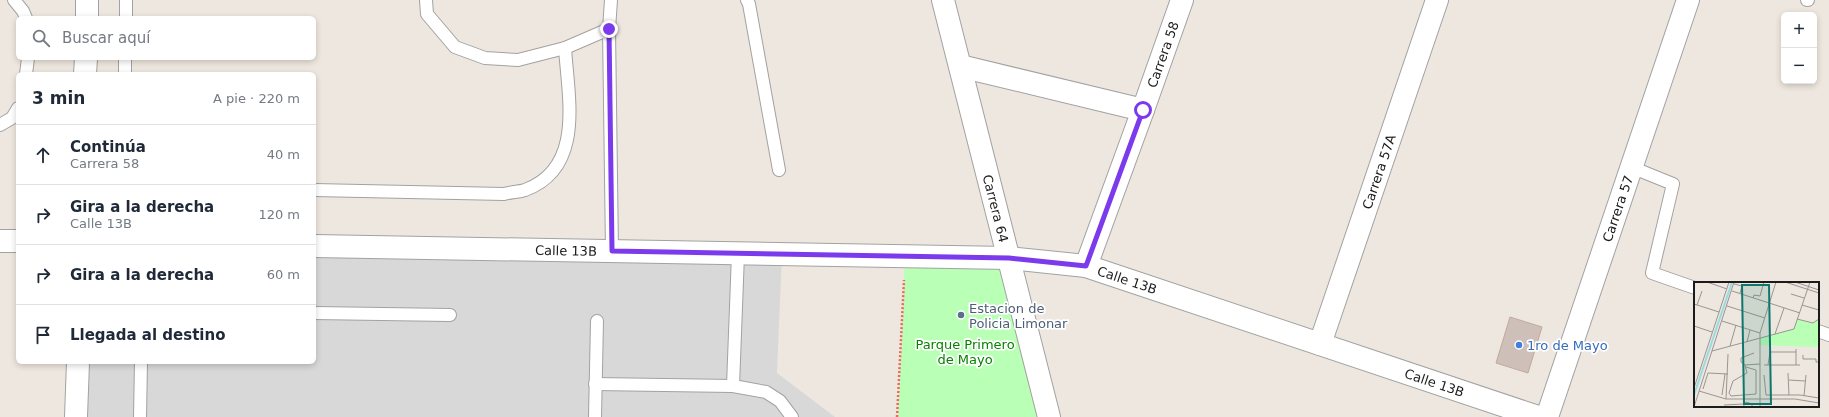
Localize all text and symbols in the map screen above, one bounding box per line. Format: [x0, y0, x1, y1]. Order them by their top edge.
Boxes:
map controls [1781, 12, 1817, 84]
button: + [1781, 12, 1817, 48]
search box [16, 16, 316, 60]
street label: Carrera 58 [1145, 19, 1182, 90]
route end [600, 20, 618, 38]
icon: search [30, 27, 52, 49]
text: Buscar aquí [62, 29, 150, 47]
button: − [1781, 48, 1817, 84]
text: 3 min [32, 88, 85, 108]
text: A pie · 220 m [213, 91, 300, 106]
route start [1134, 101, 1152, 119]
street label: Carrera 57A [1359, 132, 1399, 211]
text: Continúa [70, 138, 146, 156]
icon: ahead [32, 144, 54, 166]
text: 40 m [267, 147, 300, 162]
text: Carrera 58 [70, 156, 139, 171]
street label: Carrera 64 [980, 173, 1011, 244]
street label: Carrera 57 [1600, 174, 1636, 244]
text: Gira a la derecha [70, 198, 214, 216]
icon: right [32, 204, 54, 226]
text: 120 m [258, 207, 300, 222]
text: Calle 13B [70, 216, 132, 231]
street label: Calle 13B [535, 243, 597, 259]
street label: Calle 13B [1095, 263, 1159, 297]
icon: right [32, 264, 54, 286]
text: Gira a la derecha [70, 266, 214, 284]
text: 60 m [267, 267, 300, 282]
inset map [1694, 282, 1819, 407]
place label: Estacion de Policia Limonar [969, 301, 1068, 331]
marker: Estacion de Policia Limonar [956, 310, 966, 320]
icon: arrive [32, 324, 54, 346]
text: Llegada al destino [70, 326, 225, 344]
park label: Parque Primero de Mayo [915, 337, 1015, 367]
place label: 1ro de Mayo [1527, 338, 1608, 353]
marker: 1ro de Mayo [1514, 340, 1524, 350]
street label: Calle 13B [1403, 366, 1466, 400]

